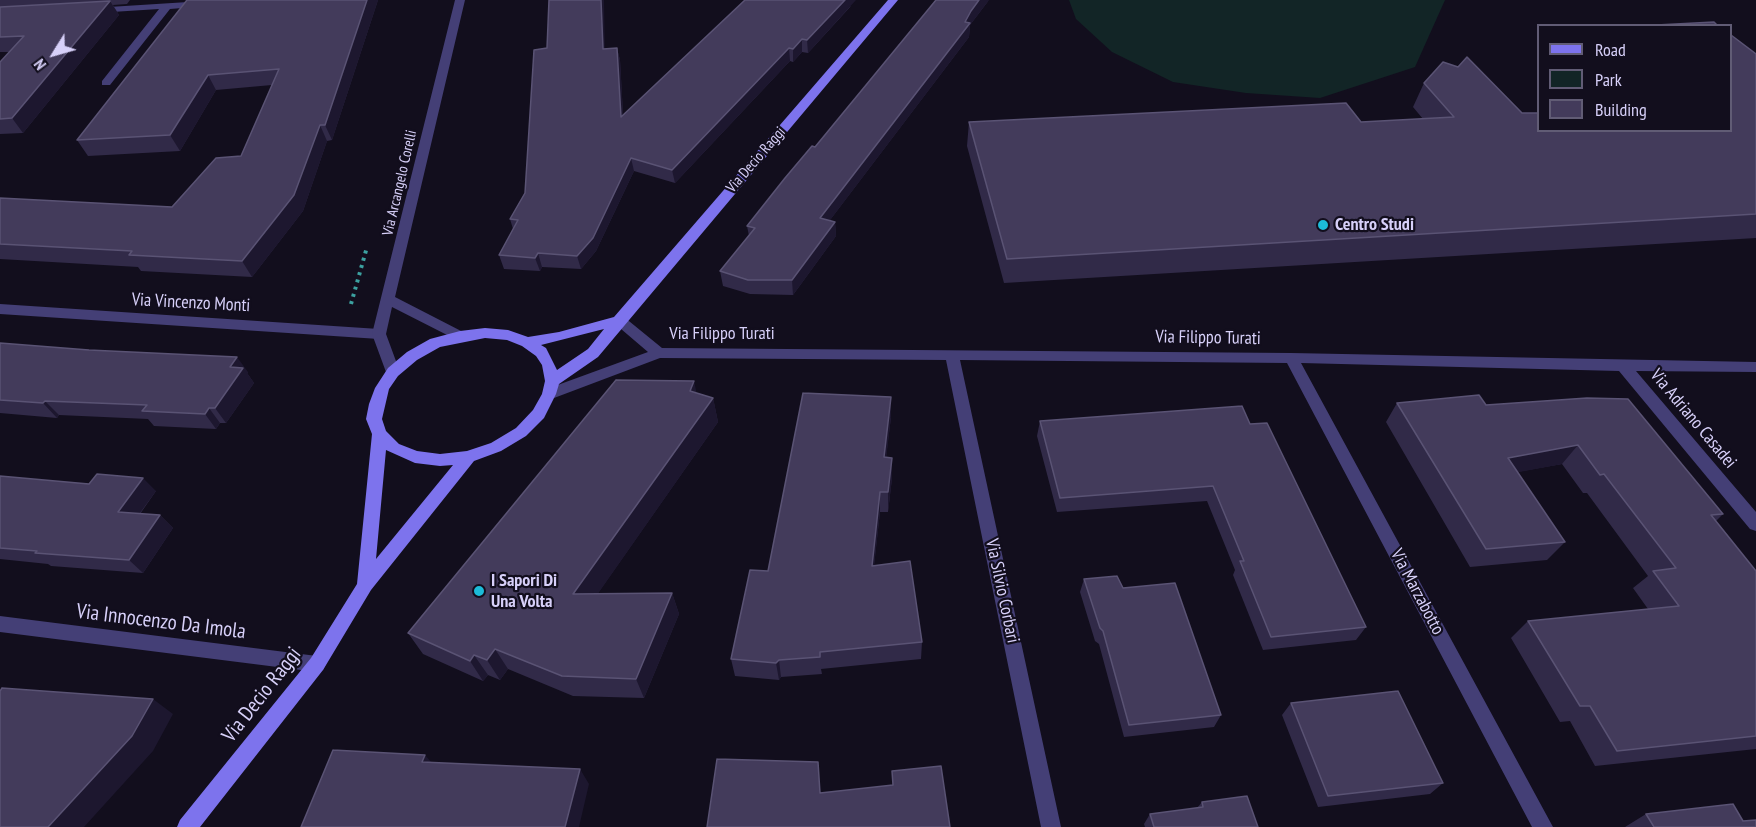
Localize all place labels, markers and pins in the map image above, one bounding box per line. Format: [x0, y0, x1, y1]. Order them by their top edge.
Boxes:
place label: Centro Studi [1335, 214, 1414, 236]
marker: Centro Studi [1316, 218, 1330, 232]
place label: I Sapori Di Una Volta [491, 570, 557, 612]
marker: I Sapori Di Una Volta [472, 584, 486, 598]

